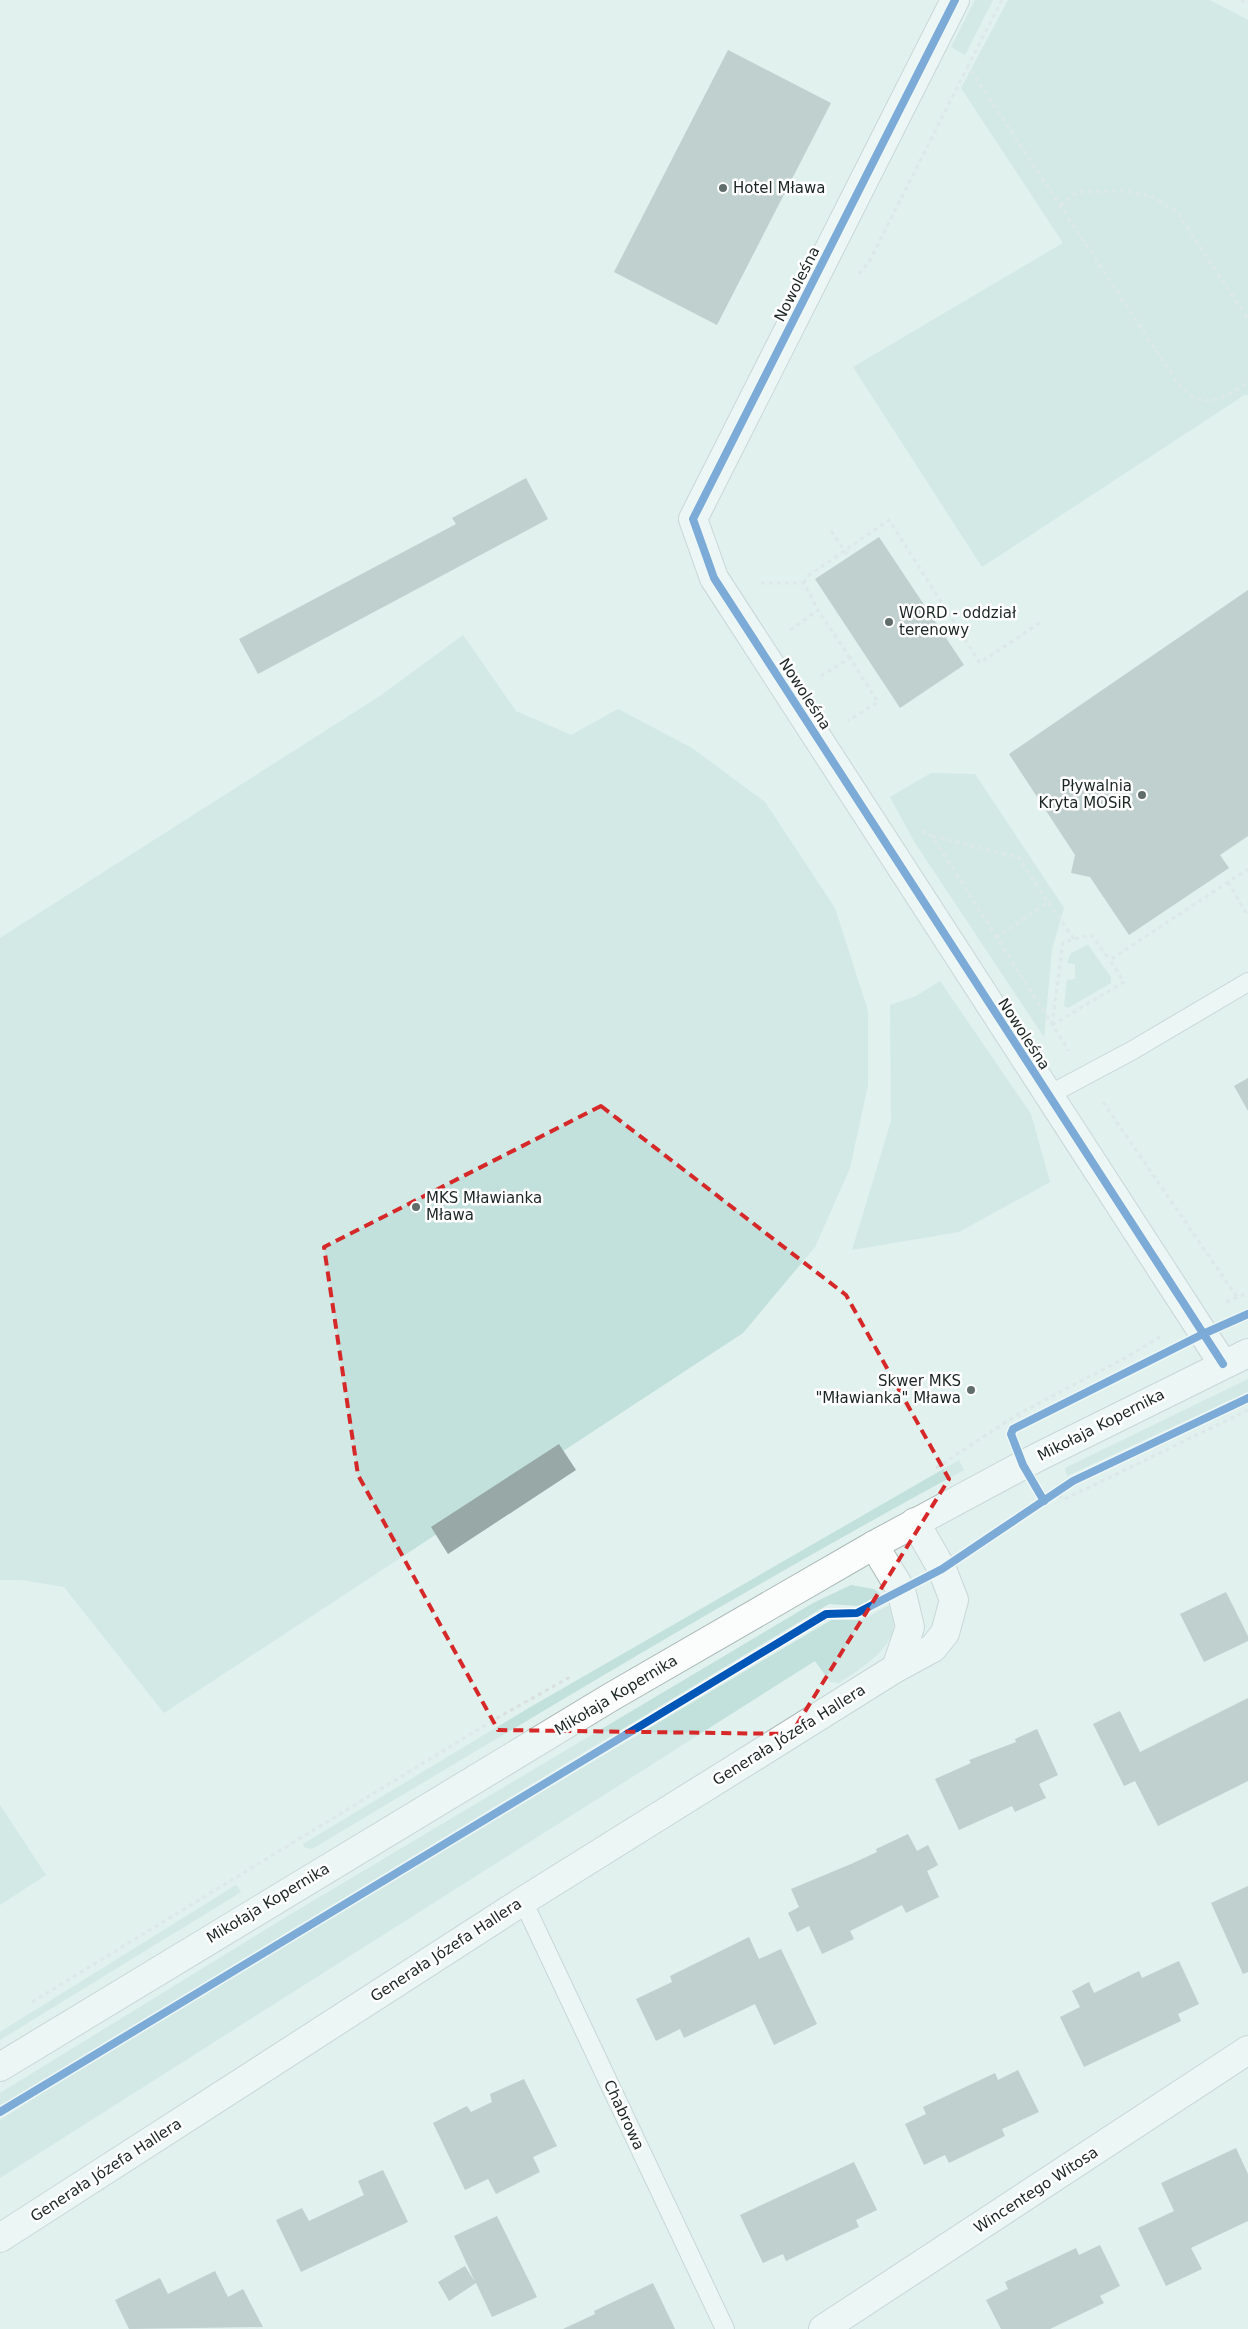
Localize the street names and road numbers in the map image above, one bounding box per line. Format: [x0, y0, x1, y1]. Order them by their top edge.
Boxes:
street label: Nowoleśna [770, 243, 824, 325]
street label: Nowoleśna [775, 655, 835, 733]
street label: Nowoleśna [994, 995, 1054, 1073]
street label: Mikołaja Kopernika [1034, 1385, 1168, 1465]
street label: Mikołaja Kopernika [551, 1651, 681, 1739]
street label: Generała Józefa Hallera [709, 1681, 869, 1789]
street label: Mikołaja Kopernika [203, 1859, 333, 1947]
street label: Generała Józefa Hallera [367, 1894, 525, 2006]
street label: Chabrowa [600, 2077, 648, 2153]
street label: Generała Józefa Hallera [27, 2114, 185, 2226]
street label: Wincentego Witosa [971, 2143, 1101, 2237]

